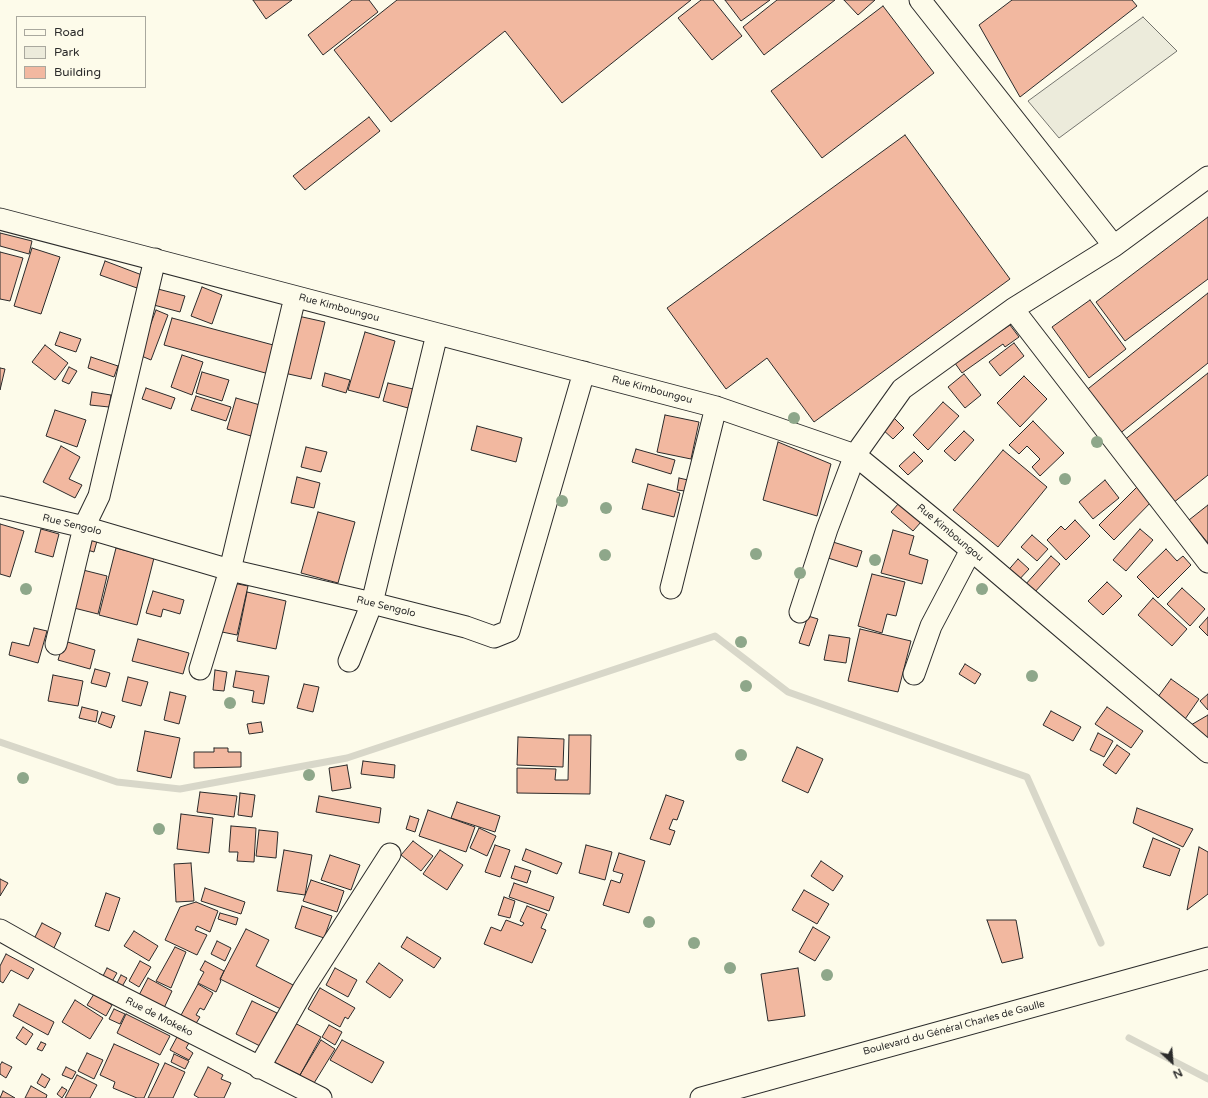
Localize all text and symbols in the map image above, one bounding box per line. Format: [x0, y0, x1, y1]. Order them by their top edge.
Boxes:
legend [16, 16, 146, 88]
text: Road [54, 25, 84, 39]
text: Park [54, 45, 80, 59]
text: Building [54, 65, 101, 79]
street label: Rue Kimboungou [297, 291, 381, 325]
street label: Rue Kimboungou [610, 373, 694, 407]
street label: Rue Kimboungou [914, 502, 986, 564]
street label: Rue Sengolo [41, 512, 103, 538]
street label: Rue Sengolo [355, 594, 417, 620]
street label: Rue de Mokeko [123, 995, 195, 1039]
street label: Boulevard du Général Charles de Gaulle [862, 998, 1046, 1058]
north arrow [1152, 1042, 1192, 1082]
text: N [1171, 1065, 1184, 1081]

